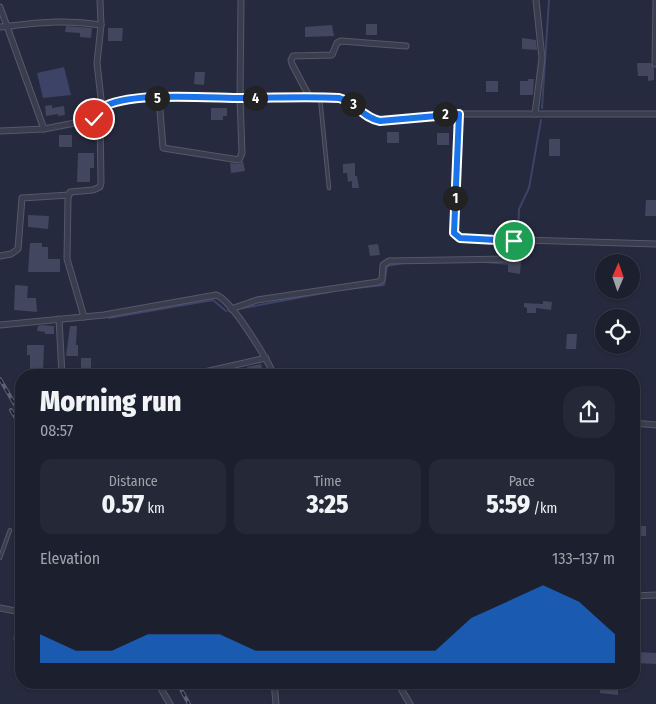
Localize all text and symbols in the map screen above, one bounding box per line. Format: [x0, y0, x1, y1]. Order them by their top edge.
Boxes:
pin: 5 [144, 86, 170, 110]
pin: 4 [242, 86, 268, 110]
text: 5 [154, 90, 161, 107]
text: 4 [252, 90, 259, 107]
pin: 3 [340, 92, 366, 116]
text: 3 [350, 96, 357, 113]
pin [73, 98, 115, 140]
pin: 2 [432, 102, 458, 126]
icon: check [80, 105, 108, 133]
text: 2 [442, 106, 449, 123]
pin: 1 [442, 186, 468, 210]
text: 1 [453, 190, 458, 207]
pin [493, 220, 535, 262]
icon: arrive [500, 227, 528, 255]
north arrow [595, 254, 640, 299]
map controls [595, 254, 640, 354]
button: locate [595, 309, 640, 354]
text: Morning run [40, 385, 181, 418]
button: share [563, 386, 615, 438]
text: 08:57 [40, 421, 73, 440]
text: Distance [109, 473, 158, 490]
text: Time [314, 473, 341, 490]
text: Pace [509, 473, 535, 490]
text: 0.57 [102, 490, 144, 520]
text: 3:25 [306, 490, 349, 520]
text: 5:59 [486, 490, 530, 520]
text: km [144, 500, 165, 517]
text: /km [530, 500, 557, 517]
text: Elevation [40, 549, 100, 568]
text: 133–137 m [552, 549, 615, 568]

